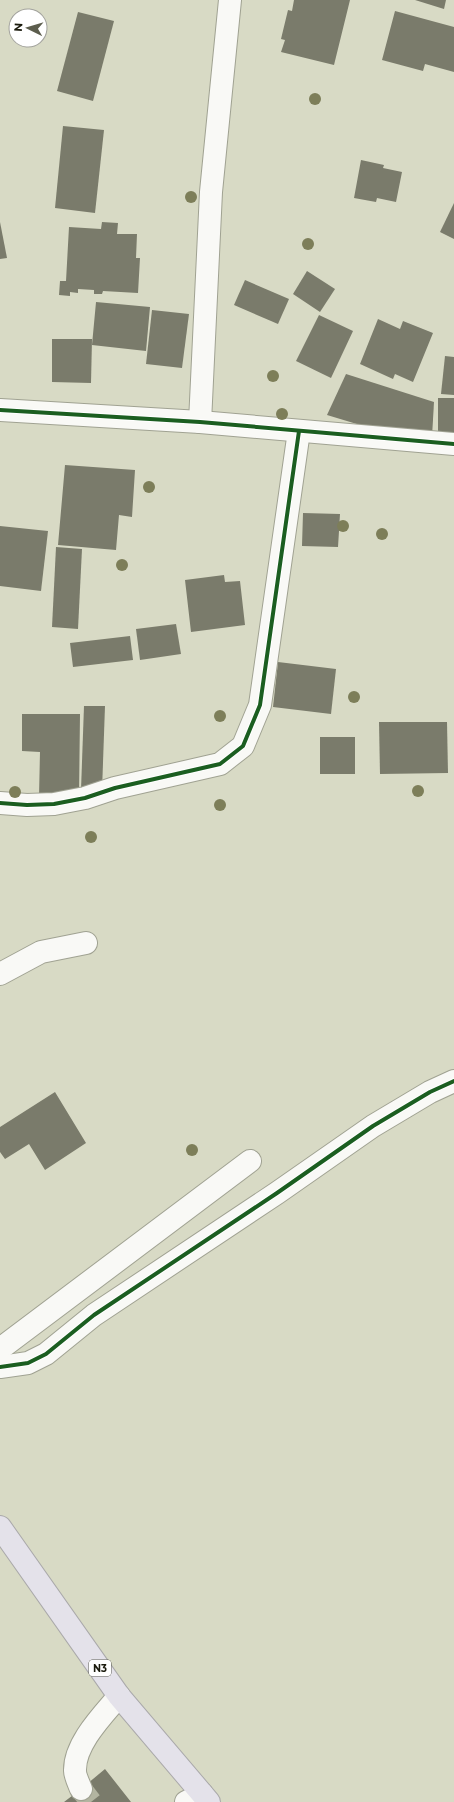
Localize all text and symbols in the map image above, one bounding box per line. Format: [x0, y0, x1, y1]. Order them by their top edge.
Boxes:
north arrow [8, 8, 48, 48]
text: N [11, 22, 25, 32]
road number: N3 [89, 1660, 111, 1676]

